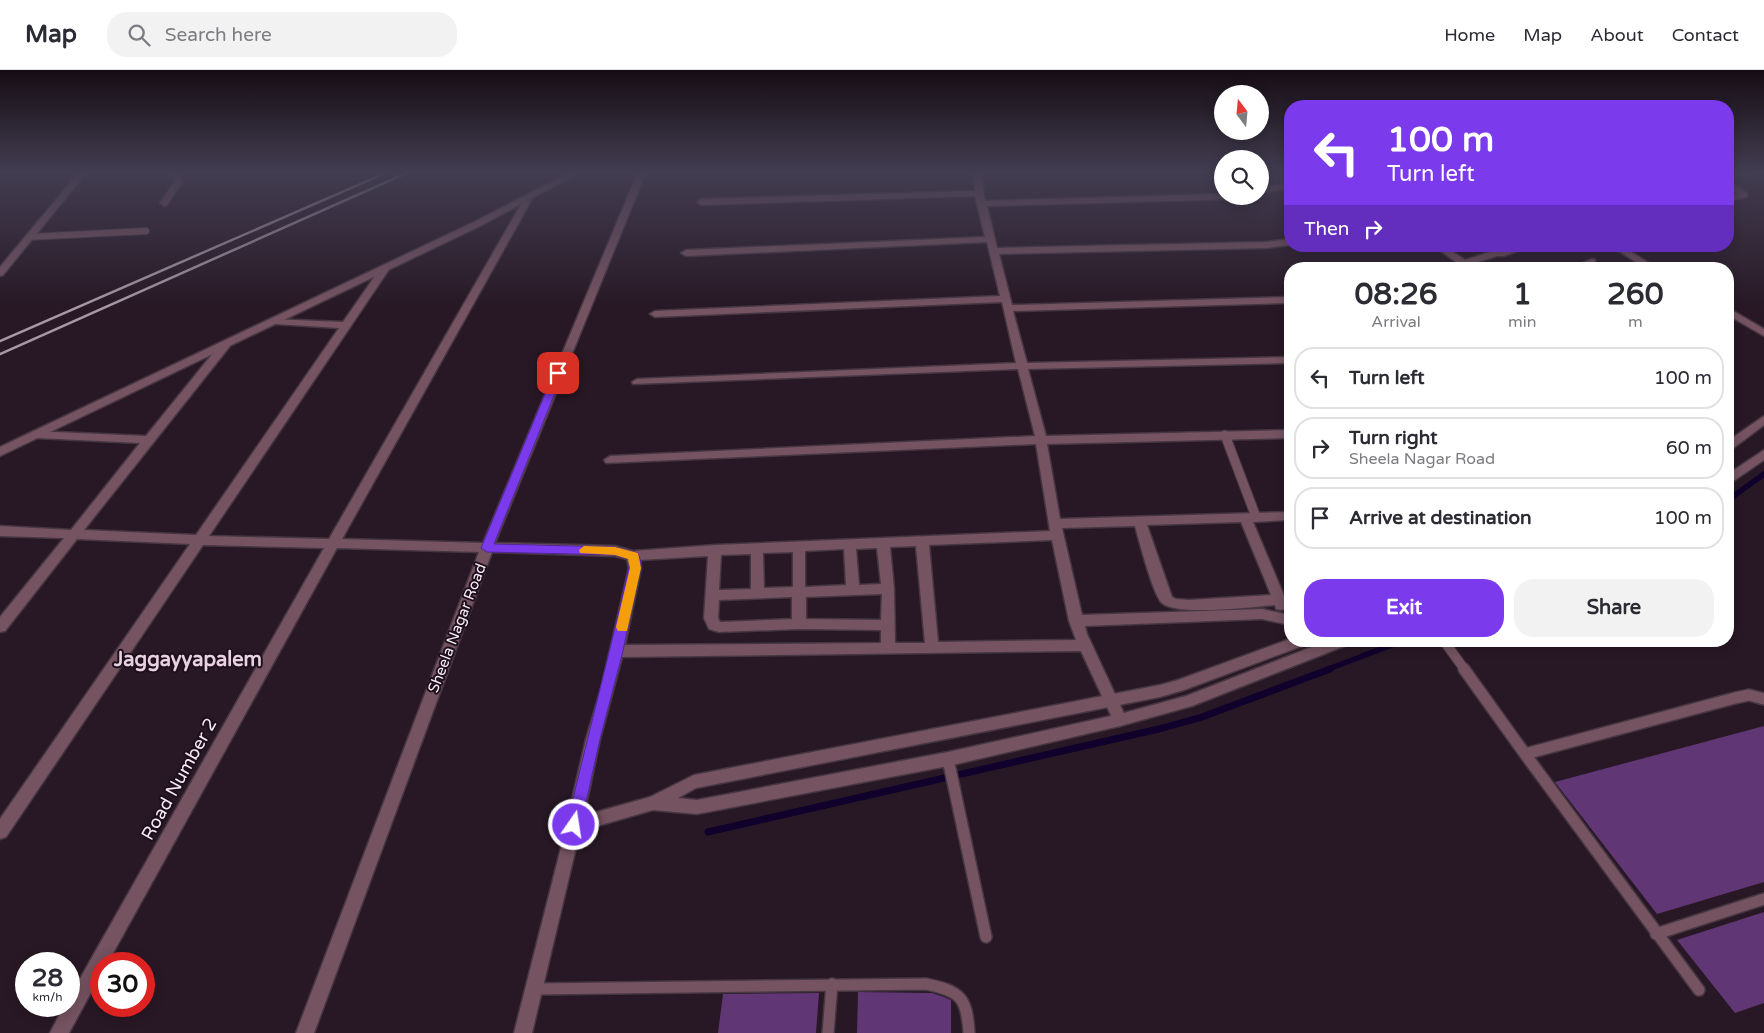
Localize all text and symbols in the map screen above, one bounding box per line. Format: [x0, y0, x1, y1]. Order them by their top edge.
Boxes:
search box [107, 12, 457, 57]
text: Map [25, 20, 77, 49]
icon: search [125, 21, 153, 49]
text: Search here [165, 24, 272, 46]
text: Home [1444, 24, 1495, 46]
text: Map [1523, 24, 1562, 46]
text: About [1590, 24, 1644, 46]
text: Contact [1672, 24, 1739, 46]
north arrow [1214, 85, 1269, 140]
map controls [1214, 85, 1269, 205]
text: 100 m [1387, 119, 1494, 161]
icon: left [1304, 120, 1369, 185]
button: search [1214, 150, 1269, 205]
text: Turn left [1387, 161, 1475, 187]
icon: right [1359, 215, 1387, 243]
text: Then [1304, 218, 1349, 240]
text: 08:26 [1354, 276, 1438, 313]
text: 1 [1513, 276, 1532, 313]
text: 260 [1607, 276, 1664, 313]
text: Arrival [1371, 312, 1421, 332]
text: min [1508, 312, 1537, 332]
text: m [1628, 312, 1643, 332]
pin [537, 352, 579, 394]
icon: arrive [544, 359, 572, 387]
icon: left [1306, 364, 1334, 392]
text: Turn left [1349, 367, 1425, 389]
text: 100 m [1654, 367, 1712, 389]
text: Turn right [1349, 427, 1437, 449]
icon: right [1306, 434, 1334, 462]
text: 60 m [1666, 437, 1712, 459]
text: Sheela Nagar Road [1349, 449, 1495, 469]
icon: arrive [1306, 504, 1334, 532]
text: Arrive at destination [1349, 507, 1532, 529]
text: 100 m [1654, 507, 1712, 529]
street label: Sheela Nagar Road [424, 561, 490, 695]
button: Exit [1304, 579, 1504, 637]
button: Share [1514, 579, 1714, 637]
district label: Jaggayyapalem [113, 648, 262, 672]
street label: Road Number 2 [136, 714, 222, 844]
position arrow [547, 798, 599, 850]
speed limit sign: 30 [90, 952, 155, 1017]
text: 28 [32, 963, 63, 993]
text: km/h [32, 990, 63, 1004]

